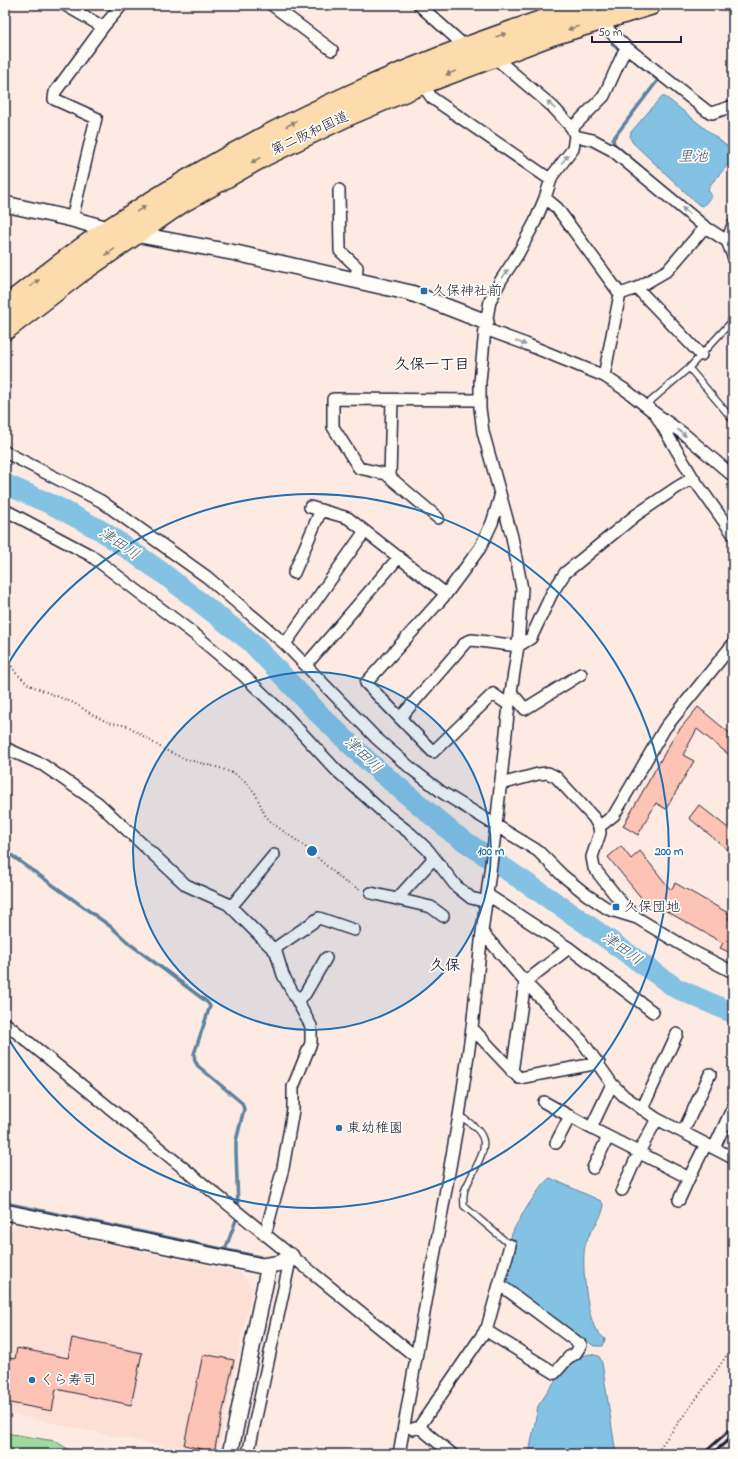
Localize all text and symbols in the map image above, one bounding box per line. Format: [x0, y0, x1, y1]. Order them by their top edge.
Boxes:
scale bar [592, 18, 681, 44]
text: 50 m [598, 24, 622, 42]
one-way arrow [566, 25, 578, 31]
one-way arrow [495, 32, 507, 38]
one-way arrow [444, 70, 456, 76]
one-way arrow [546, 101, 556, 110]
street label: 第二阪和国道 [267, 107, 353, 161]
one-way arrow [285, 121, 296, 127]
water label: 里池 [678, 146, 709, 168]
one-way arrow [561, 154, 569, 165]
one-way arrow [250, 157, 262, 164]
one-way arrow [135, 205, 147, 212]
one-way arrow [680, 206, 691, 215]
one-way arrow [105, 248, 115, 256]
one-way arrow [501, 269, 509, 279]
one-way arrow [30, 279, 41, 287]
place label: 久保神社前 [432, 281, 502, 302]
marker: 久保神社前 [419, 286, 429, 296]
one-way arrow [516, 340, 528, 346]
district label: 久保一丁目 [394, 354, 470, 376]
one-way arrow [677, 429, 687, 437]
water label: 津田川 [94, 522, 144, 566]
water label: 津田川 [339, 731, 387, 779]
text: 100 m [478, 843, 505, 861]
text: 200 m [654, 843, 684, 861]
centre of rings [305, 844, 319, 858]
place label: 久保団地 [624, 897, 680, 918]
marker: 久保団地 [611, 902, 621, 912]
water label: 津田川 [597, 927, 647, 971]
district label: 久保 [430, 955, 460, 977]
place label: 東幼稚園 [347, 1118, 403, 1139]
marker: 東幼稚園 [334, 1123, 344, 1133]
place label: くら寿司 [40, 1370, 96, 1391]
marker: くら寿司 [27, 1375, 37, 1385]

